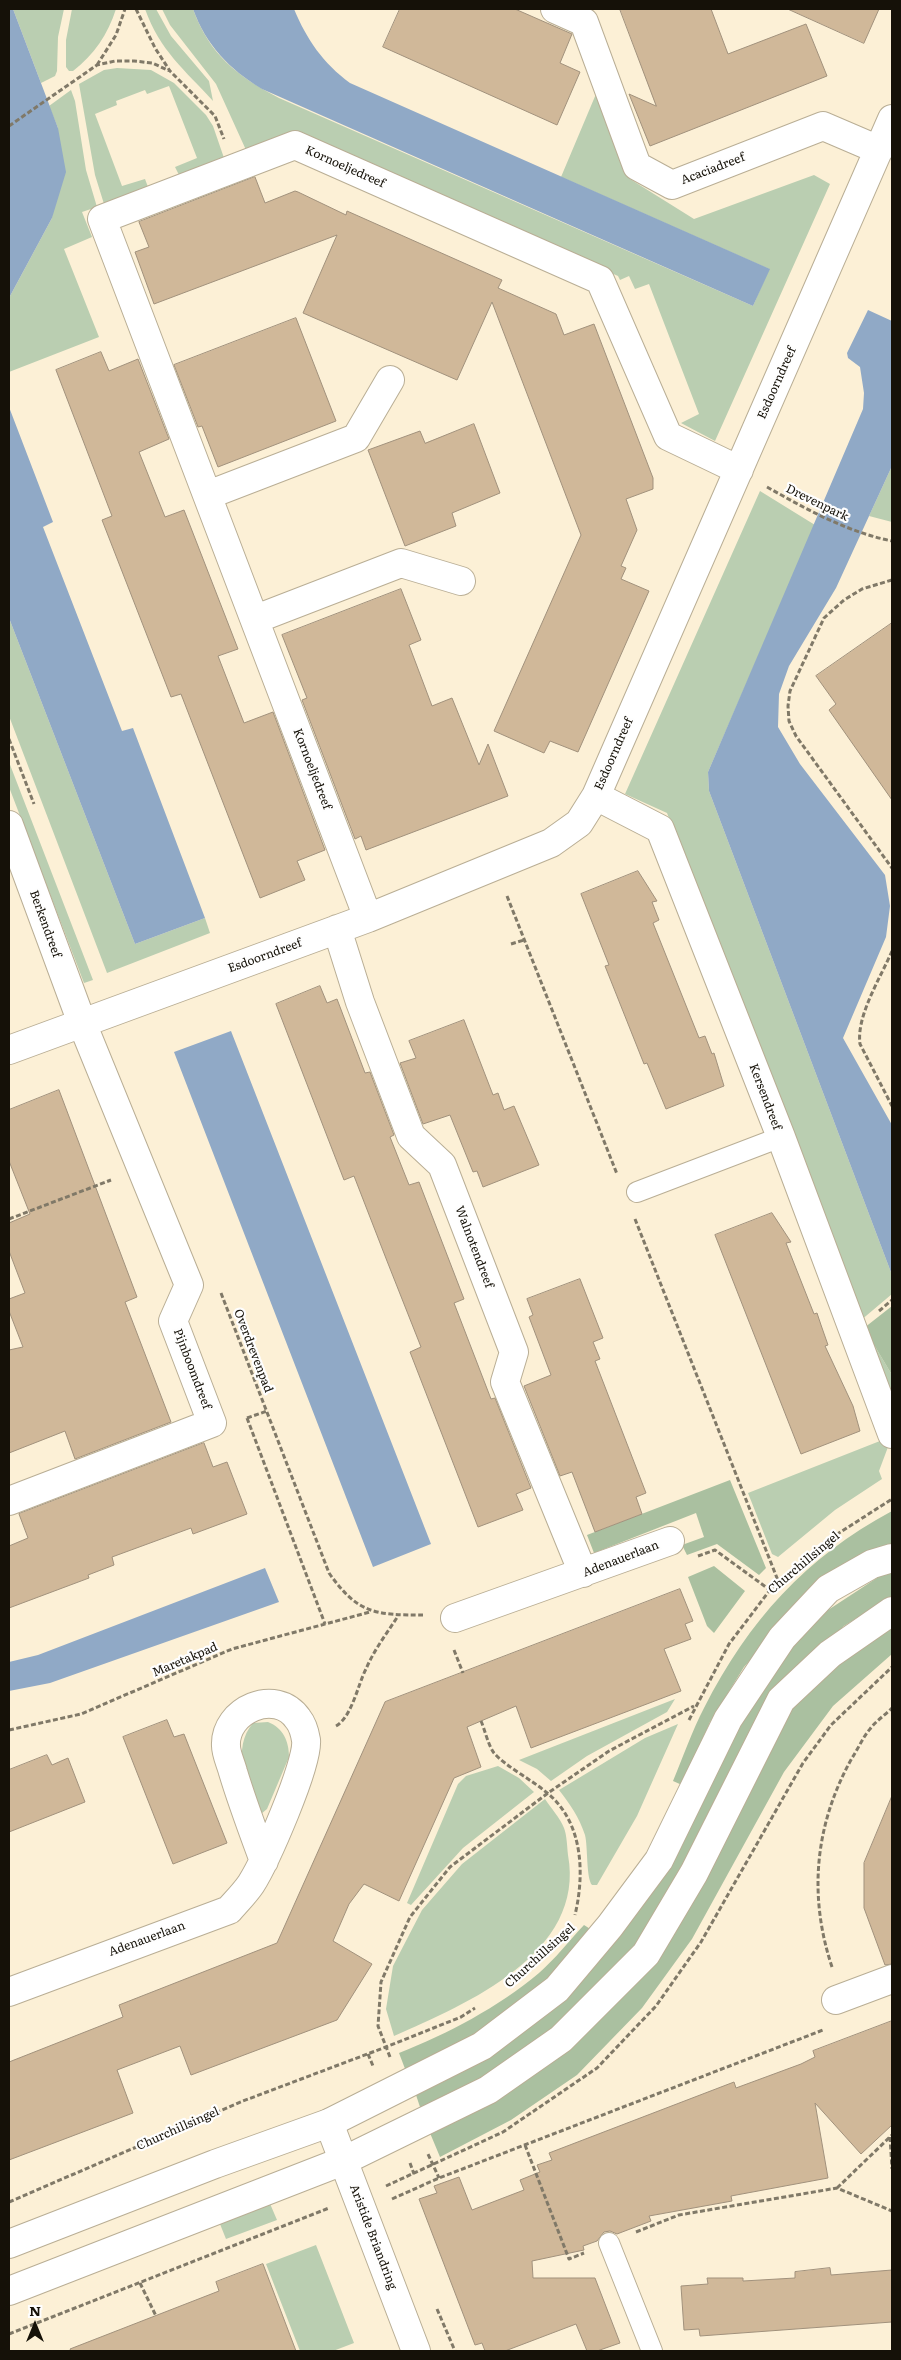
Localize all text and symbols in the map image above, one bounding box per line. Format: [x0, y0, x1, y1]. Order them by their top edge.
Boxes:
street label: Kornoeljedreef [303, 143, 387, 191]
street label: Acaciadreef [679, 150, 747, 188]
street label: Esdoorndreef [755, 345, 799, 421]
street label: Drevenpark [783, 482, 851, 524]
street label: Esdoorndreef [592, 716, 636, 792]
street label: Kornoeljedreef [290, 726, 334, 812]
street label: Berkendreef [26, 888, 64, 960]
street label: Esdoorndreef [226, 936, 304, 976]
street label: Kersendreef [746, 1062, 784, 1132]
street label: Walnotendreef [452, 1204, 496, 1290]
street label: Overdrevenpad [230, 1307, 276, 1395]
street label: Pijnboomdreef [170, 1327, 214, 1411]
street label: Churchillsingel [765, 1529, 843, 1597]
street label: Adenauerlaan [581, 1538, 661, 1580]
street label: Maretakpad [150, 1640, 220, 1680]
street label: Adenauerlaan [107, 1919, 187, 1959]
street label: Churchillsingel [502, 1921, 578, 1991]
street label: Churchillsingel [134, 2104, 222, 2154]
street label: Aristide Briandring [346, 2182, 400, 2292]
north arrow [10, 2300, 60, 2350]
text: N [29, 2300, 41, 2320]

